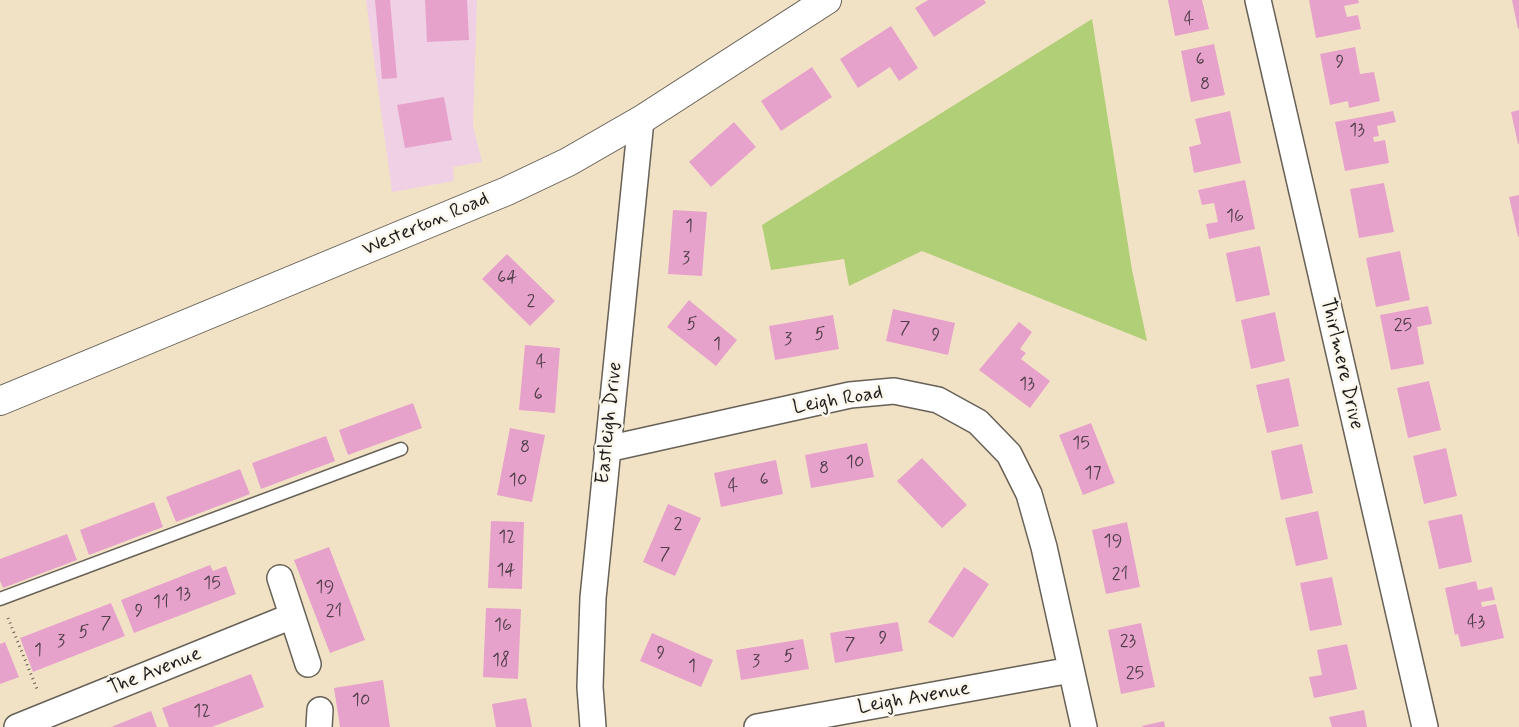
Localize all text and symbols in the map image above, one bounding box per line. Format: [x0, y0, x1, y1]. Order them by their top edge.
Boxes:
house number: 4 [1184, 9, 1194, 31]
house number: 6 [1195, 49, 1205, 71]
house number: 9 [1336, 52, 1344, 74]
house number: 8 [1200, 74, 1210, 96]
house number: 13 [1349, 120, 1365, 142]
street label: Westerton Road [359, 188, 493, 262]
house number: 16 [1226, 206, 1244, 228]
house number: 1 [685, 216, 693, 238]
house number: 3 [682, 248, 690, 270]
house number: 64 [497, 267, 517, 289]
house number: 2 [527, 291, 535, 313]
street label: Thirlmere Drive [1314, 296, 1368, 432]
house number: 5 [687, 314, 697, 336]
house number: 25 [1394, 315, 1412, 337]
house number: 7 [900, 318, 910, 340]
house number: 5 [815, 324, 825, 346]
house number: 9 [932, 325, 940, 347]
house number: 3 [784, 329, 792, 351]
house number: 1 [713, 334, 721, 356]
house number: 4 [536, 352, 546, 374]
street label: Eastleigh Drive [592, 361, 628, 485]
house number: 13 [1019, 374, 1035, 396]
street label: Leigh Road [791, 381, 885, 421]
house number: 6 [533, 384, 543, 406]
house number: 15 [1072, 433, 1090, 455]
house number: 8 [520, 437, 530, 459]
house number: 10 [846, 452, 864, 474]
house number: 8 [819, 458, 829, 480]
house number: 17 [1084, 463, 1102, 485]
house number: 6 [759, 469, 769, 491]
house number: 10 [509, 470, 527, 492]
house number: 4 [728, 476, 738, 498]
house number: 2 [674, 514, 682, 536]
house number: 12 [498, 527, 516, 549]
house number: 19 [1104, 531, 1122, 553]
house number: 7 [660, 544, 670, 566]
house number: 14 [497, 560, 515, 582]
house number: 21 [1112, 564, 1128, 586]
house number: 15 [203, 573, 221, 595]
house number: 19 [316, 577, 334, 599]
house number: 13 [175, 584, 191, 606]
house number: 11 [153, 592, 169, 614]
house number: 9 [135, 601, 143, 623]
house number: 21 [326, 601, 342, 623]
house number: 43 [1467, 612, 1485, 634]
house number: 7 [101, 613, 111, 635]
house number: 16 [494, 615, 512, 637]
house number: 5 [79, 622, 89, 644]
house number: 9 [879, 628, 887, 650]
house number: 3 [57, 631, 65, 653]
house number: 23 [1120, 631, 1136, 653]
house number: 7 [845, 634, 855, 656]
house number: 1 [34, 640, 42, 662]
street label: The Avenue [105, 642, 205, 702]
house number: 9 [657, 643, 665, 665]
house number: 5 [784, 646, 794, 668]
house number: 18 [492, 650, 510, 672]
house number: 3 [752, 651, 760, 673]
house number: 1 [688, 656, 696, 678]
house number: 25 [1126, 663, 1144, 685]
street label: Leigh Avenue [856, 677, 972, 721]
house number: 10 [352, 690, 370, 712]
house number: 12 [193, 701, 211, 723]

